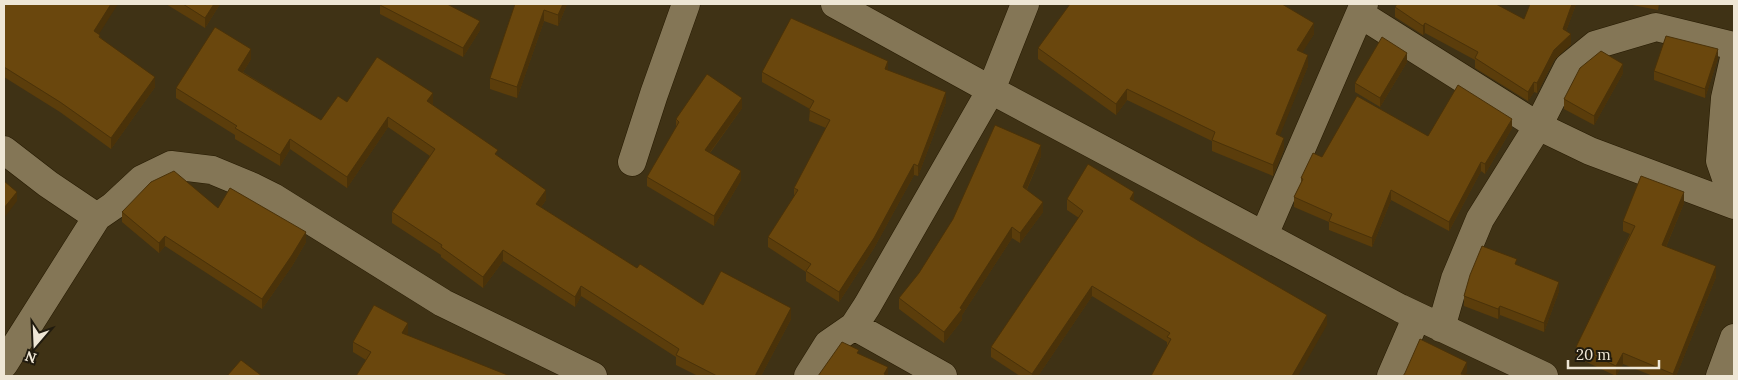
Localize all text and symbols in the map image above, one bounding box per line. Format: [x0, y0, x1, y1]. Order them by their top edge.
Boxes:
north arrow [10, 320, 60, 370]
scale bar [1568, 338, 1659, 370]
text: 20 m [1576, 345, 1611, 364]
text: N [23, 347, 39, 368]

